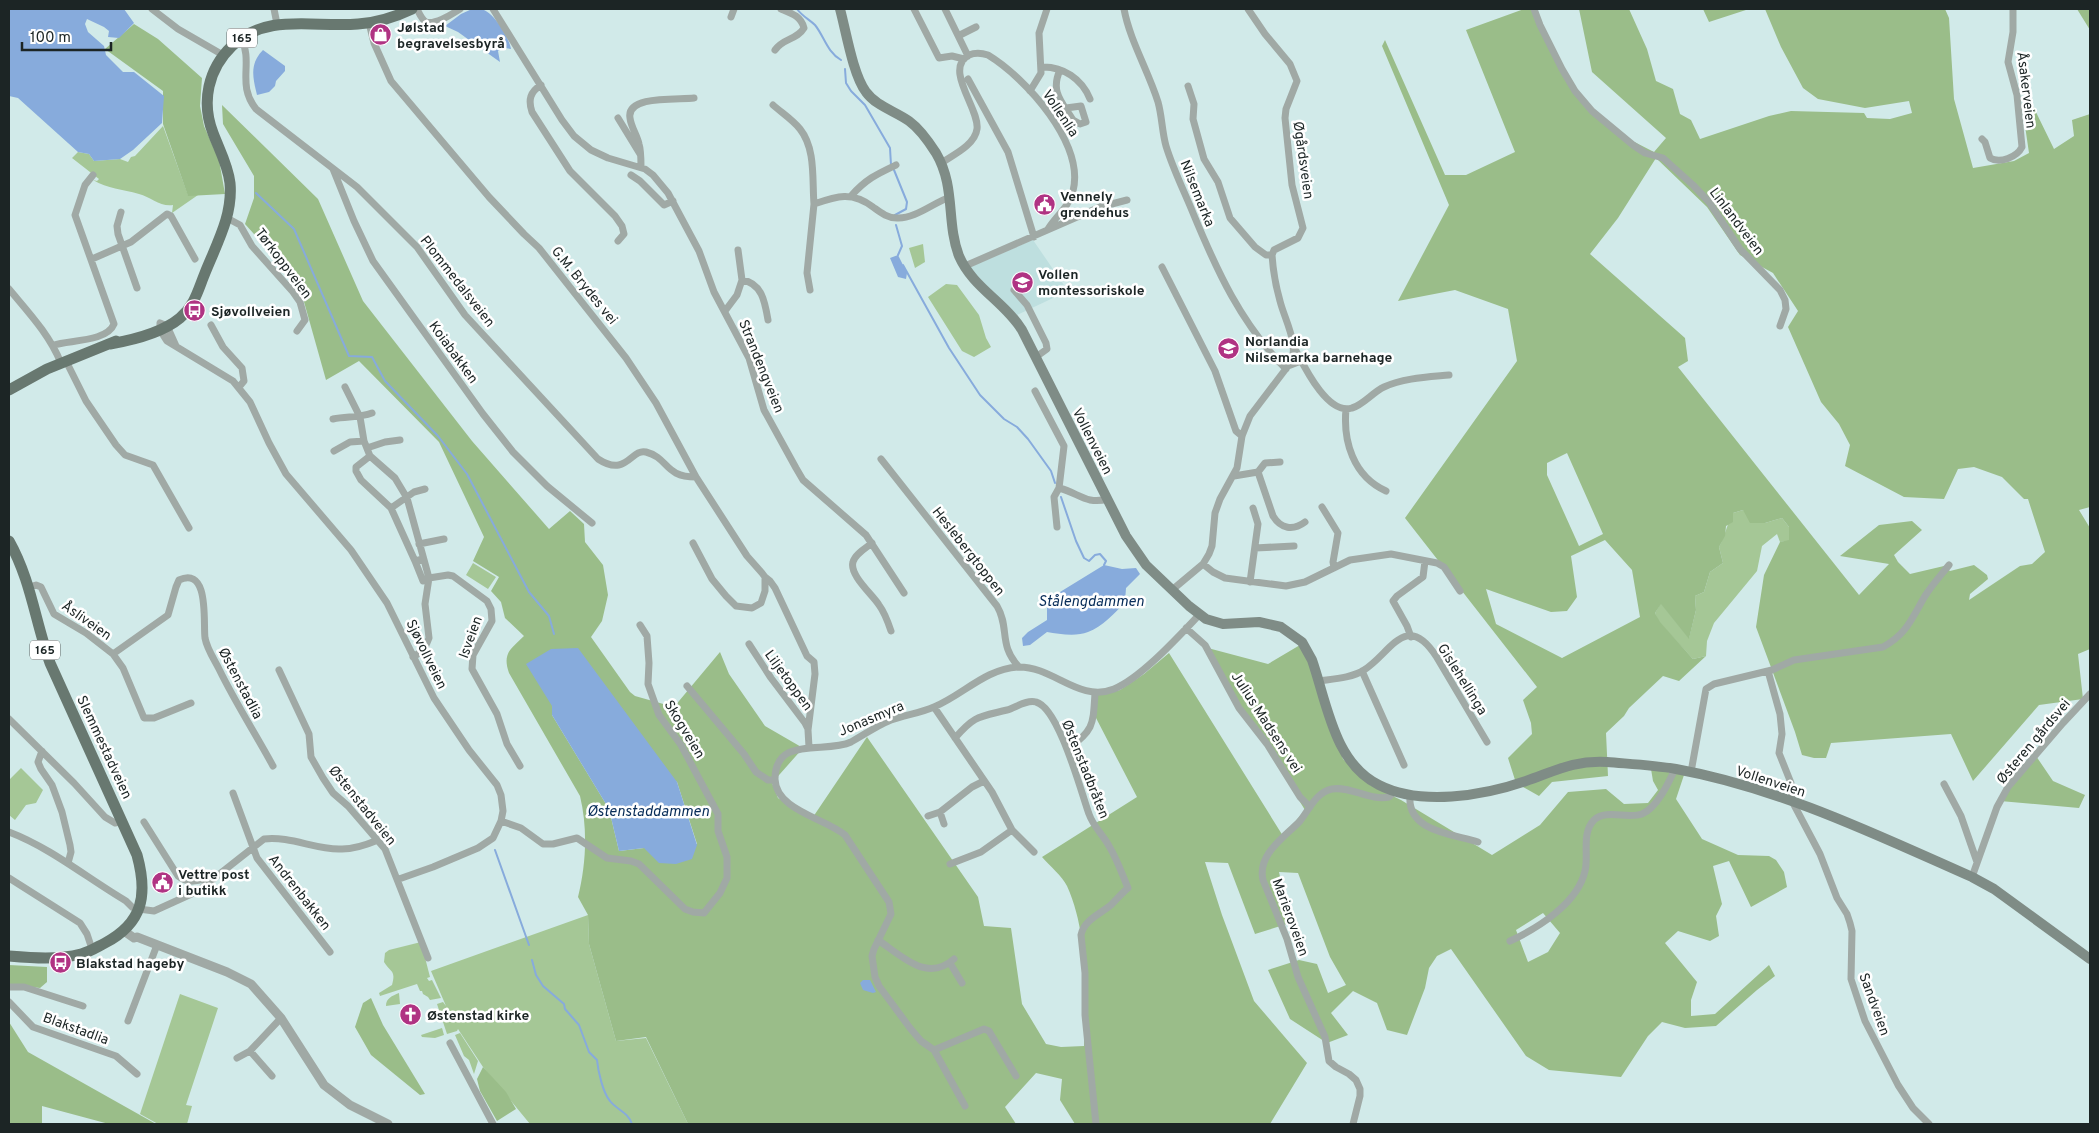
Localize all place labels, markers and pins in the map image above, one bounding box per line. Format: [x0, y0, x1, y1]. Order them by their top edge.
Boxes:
place label: Jølstad begravelsesbyrå [397, 20, 505, 53]
shop icon: Jølstad begravelsesbyrå [369, 23, 393, 47]
place label: Vennely grendehus [1060, 189, 1129, 222]
public building icon: Vennely grendehus [1032, 192, 1056, 216]
place label: Vollen montessoriskole [1038, 267, 1145, 300]
school or university icon: Vollen montessoriskole [1010, 270, 1034, 294]
bus stop icon: Sjøvollveien [183, 299, 207, 323]
place label: Sjøvollveien [211, 304, 291, 321]
place label: Norlandia Nilsemarka barnehage [1245, 334, 1392, 367]
school or university icon: Norlandia Nilsemarka barnehage [1217, 337, 1241, 361]
place label: Vettre post i butikk [178, 867, 249, 900]
public building icon: Vettre post i butikk [150, 870, 174, 894]
bus stop icon: Blakstad hageby [48, 951, 72, 975]
place label: Blakstad hageby [76, 956, 184, 973]
church icon: Østenstad kirke [399, 1003, 423, 1027]
place label: Østenstad kirke [427, 1008, 530, 1025]

